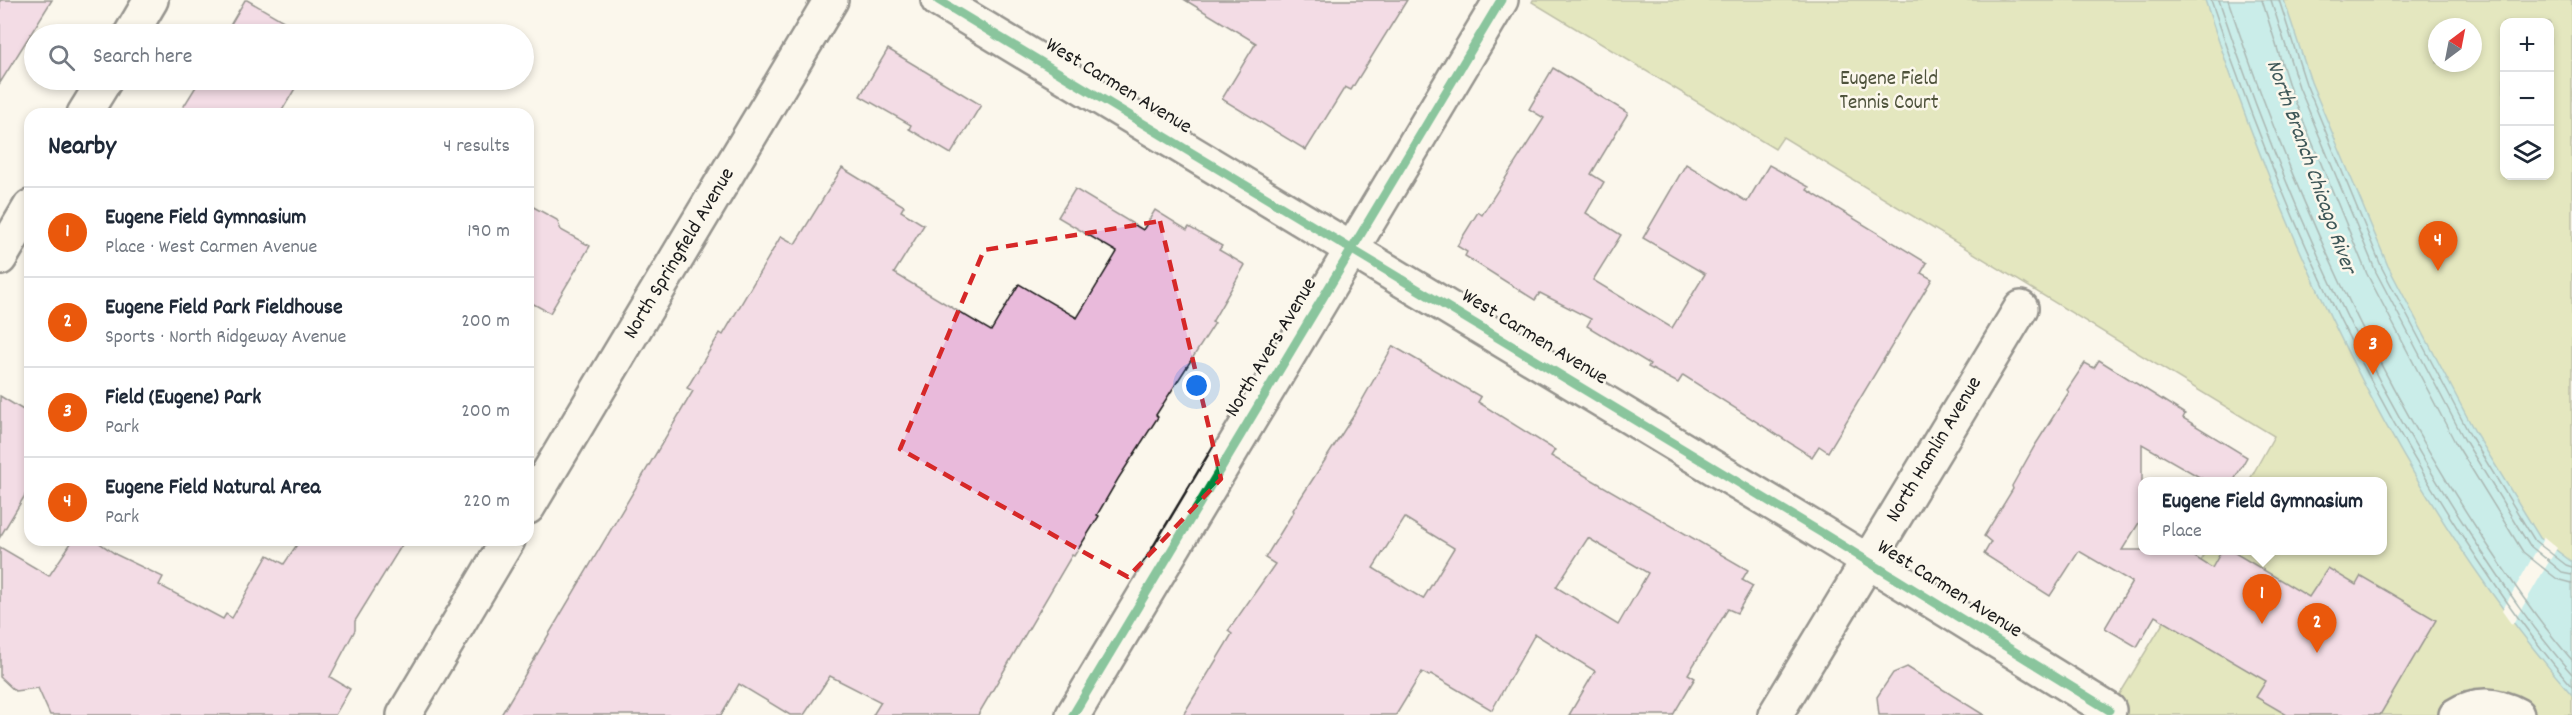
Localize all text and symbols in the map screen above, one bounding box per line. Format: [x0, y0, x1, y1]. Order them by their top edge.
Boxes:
north arrow [2428, 18, 2482, 72]
map controls [2500, 18, 2554, 180]
button: + [2500, 18, 2554, 72]
search box [24, 24, 534, 90]
street label: West Carmen Avenue [1039, 31, 1197, 143]
icon: search [45, 41, 78, 74]
text: Search here [93, 42, 192, 73]
water label: North Branch Chicago River [2257, 56, 2364, 281]
park label: Eugene Field Tennis Court [1840, 65, 1939, 119]
button: − [2500, 72, 2554, 126]
button: layers [2500, 126, 2554, 180]
text: Nearby [48, 129, 116, 166]
text: 4 results [443, 133, 510, 161]
street label: North Springfield Avenue [617, 163, 743, 345]
text: Eugene Field Gymnasium [105, 203, 306, 234]
text: 1 [65, 218, 70, 246]
text: 190 m [467, 218, 510, 246]
pin: 4 [2418, 222, 2458, 271]
text: Place · West Carmen Avenue [105, 234, 317, 262]
street label: North Avers Avenue [1218, 273, 1326, 423]
street label: West Carmen Avenue [1455, 282, 1613, 394]
text: Eugene Field Park Fieldhouse [105, 293, 343, 324]
text: 2 [63, 308, 72, 336]
text: 200 m [461, 308, 510, 336]
text: Sports · North Ridgeway Avenue [105, 324, 346, 352]
pin: 3 [2354, 326, 2392, 375]
your location [1182, 371, 1211, 400]
street label: North Hamlin Avenue [1880, 371, 1990, 529]
text: Field (Eugene) Park [105, 383, 261, 414]
text: 3 [63, 398, 72, 426]
text: 200 m [461, 398, 510, 426]
text: Park [105, 414, 139, 442]
text: Eugene Field Natural Area [105, 473, 321, 504]
popup [2138, 477, 2387, 555]
text: Eugene Field Gymnasium [2162, 487, 2363, 518]
text: 4 [63, 488, 72, 516]
text: 220 m [463, 488, 510, 516]
text: Park [105, 504, 139, 532]
text: Place [2162, 518, 2202, 546]
street label: West Carmen Avenue [1871, 533, 2027, 647]
pin: 1 [2242, 574, 2282, 624]
pin: 2 [2298, 604, 2336, 653]

